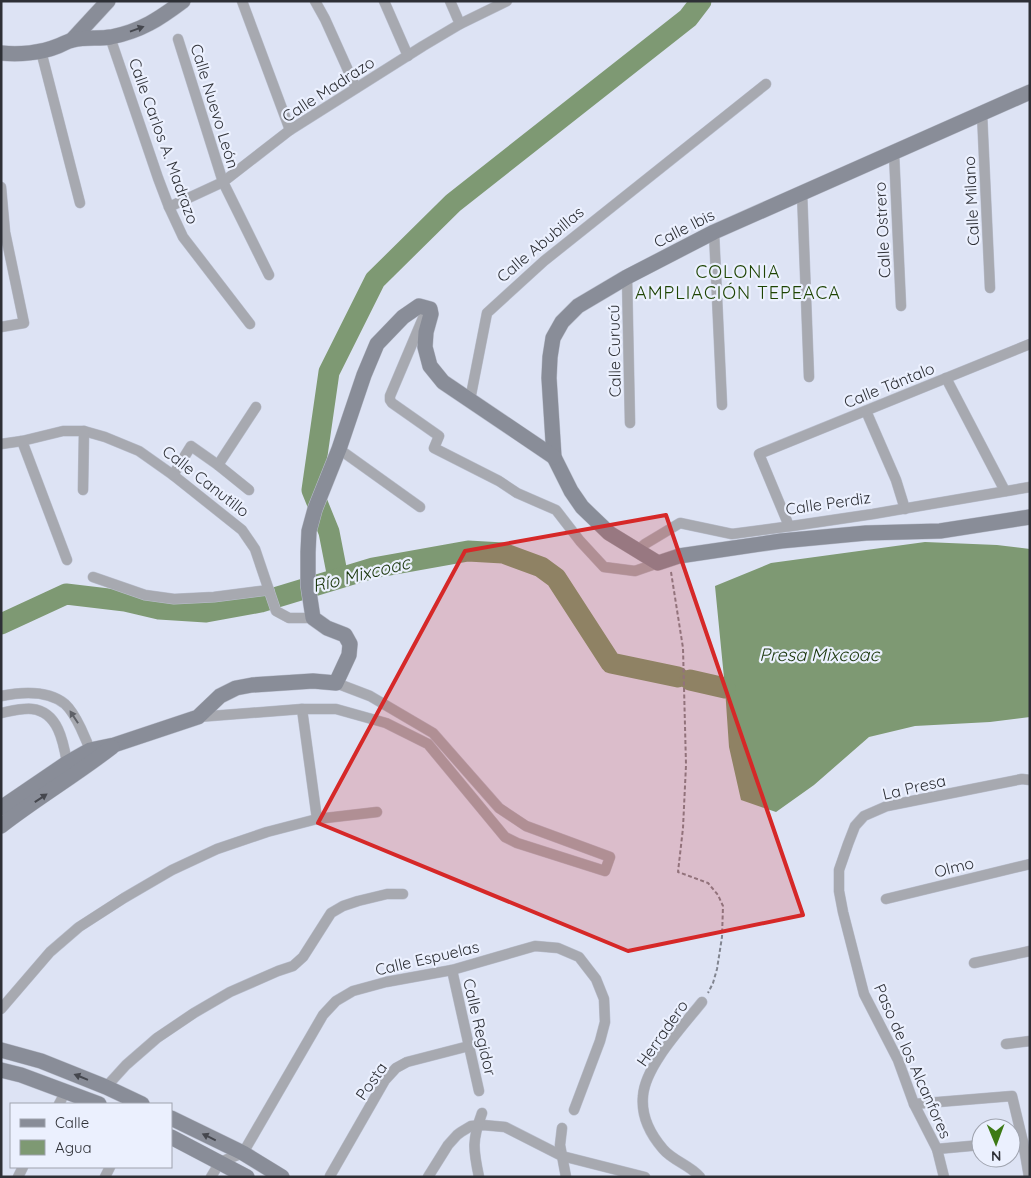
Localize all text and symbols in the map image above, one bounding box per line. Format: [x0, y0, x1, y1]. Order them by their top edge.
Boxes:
one-way arrow [129, 25, 144, 32]
street label: Calle Nuevo León [187, 41, 243, 171]
street label: Calle Madrazo [278, 52, 378, 126]
street label: Calle Carlos A. Madrazo [125, 55, 203, 227]
street label: Calle Milano [959, 156, 983, 246]
street label: Calle Ostrero [869, 181, 895, 279]
street label: Calle Abubillas [492, 202, 588, 286]
street label: Calle Ibis [650, 204, 718, 252]
district label: COLONIA AMPLIACIÓN TEPEACA [635, 260, 841, 304]
street label: Calle Curucú [603, 304, 625, 398]
street label: Calle Tántalo [841, 358, 937, 412]
street label: Calle Canutillo [158, 441, 254, 521]
street label: Calle Perdiz [784, 487, 872, 519]
water label: Río Mixcoac [310, 550, 414, 597]
water label: Presa Mixcoac [759, 643, 880, 666]
one-way arrow [69, 710, 79, 724]
street label: La Presa [880, 770, 948, 804]
one-way arrow [34, 793, 48, 802]
street label: Olmo [932, 852, 976, 882]
street label: Calle Espuelas [373, 936, 481, 980]
street label: Calle Regidor [459, 976, 501, 1078]
street label: Paso de los Alcanfores [870, 981, 956, 1141]
street label: Herradero [632, 996, 692, 1070]
street label: Posta [351, 1058, 391, 1104]
one-way arrow [74, 1073, 89, 1080]
legend [10, 1103, 172, 1168]
text: Calle [55, 1113, 89, 1132]
north arrow [971, 1118, 1021, 1168]
one-way arrow [202, 1133, 216, 1141]
text: Agua [55, 1138, 92, 1157]
text: N [991, 1147, 1002, 1165]

